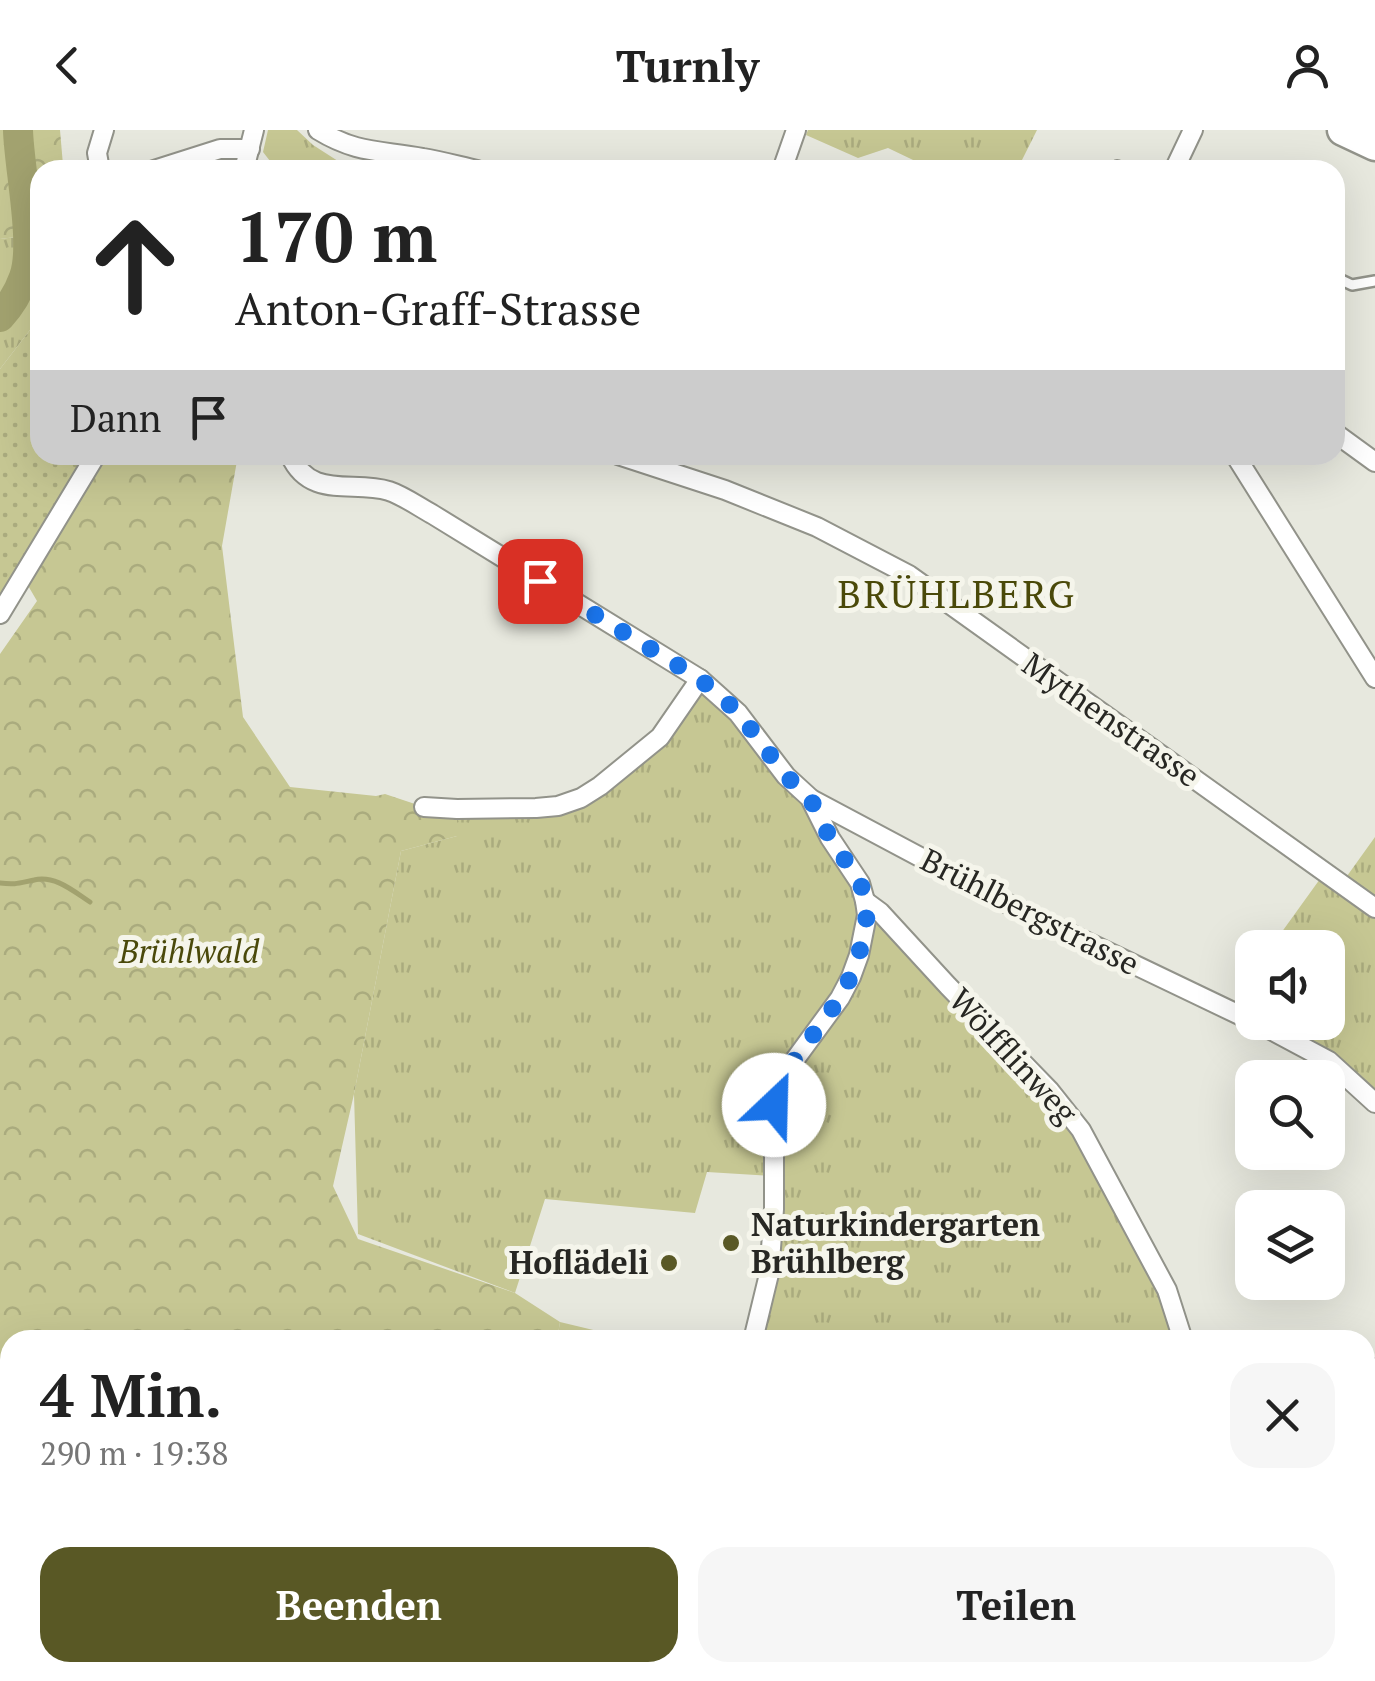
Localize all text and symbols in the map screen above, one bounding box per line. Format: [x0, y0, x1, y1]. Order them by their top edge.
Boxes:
text: Turnly [616, 35, 759, 95]
icon: back [40, 38, 95, 93]
icon: person [1280, 38, 1335, 93]
text: 170 m [235, 189, 437, 282]
icon: ahead [70, 200, 200, 330]
text: Anton-Graff-Strasse [235, 278, 641, 338]
icon: arrive [181, 390, 236, 445]
text: Dann [70, 393, 161, 443]
pin [498, 539, 583, 624]
icon: arrive [513, 554, 568, 609]
district label: BRÜHLBERG [838, 569, 1076, 619]
street label: Mythenstrasse [1014, 642, 1209, 796]
street label: Brühlbergstrasse [914, 838, 1147, 984]
park label: Brühlwald [118, 930, 260, 972]
map controls [1235, 930, 1345, 1300]
button: sound [1235, 930, 1345, 1040]
street label: Wölfflinweg [940, 979, 1088, 1133]
position arrow [722, 1053, 826, 1157]
button: search [1235, 1060, 1345, 1170]
button: layers [1235, 1190, 1345, 1300]
place label: Naturkindergarten Brühlberg [751, 1203, 1040, 1282]
marker: Naturkindergarten Brühlberg [720, 1232, 742, 1254]
place label: Hoflädeli [509, 1241, 649, 1283]
marker: Hoflädeli [658, 1252, 680, 1274]
text: 4 Min. [40, 1355, 222, 1434]
button: close [1230, 1363, 1335, 1468]
text: 290 m · 19:38 [40, 1432, 228, 1474]
button: Beenden [40, 1547, 678, 1662]
button: Teilen [698, 1547, 1335, 1662]

